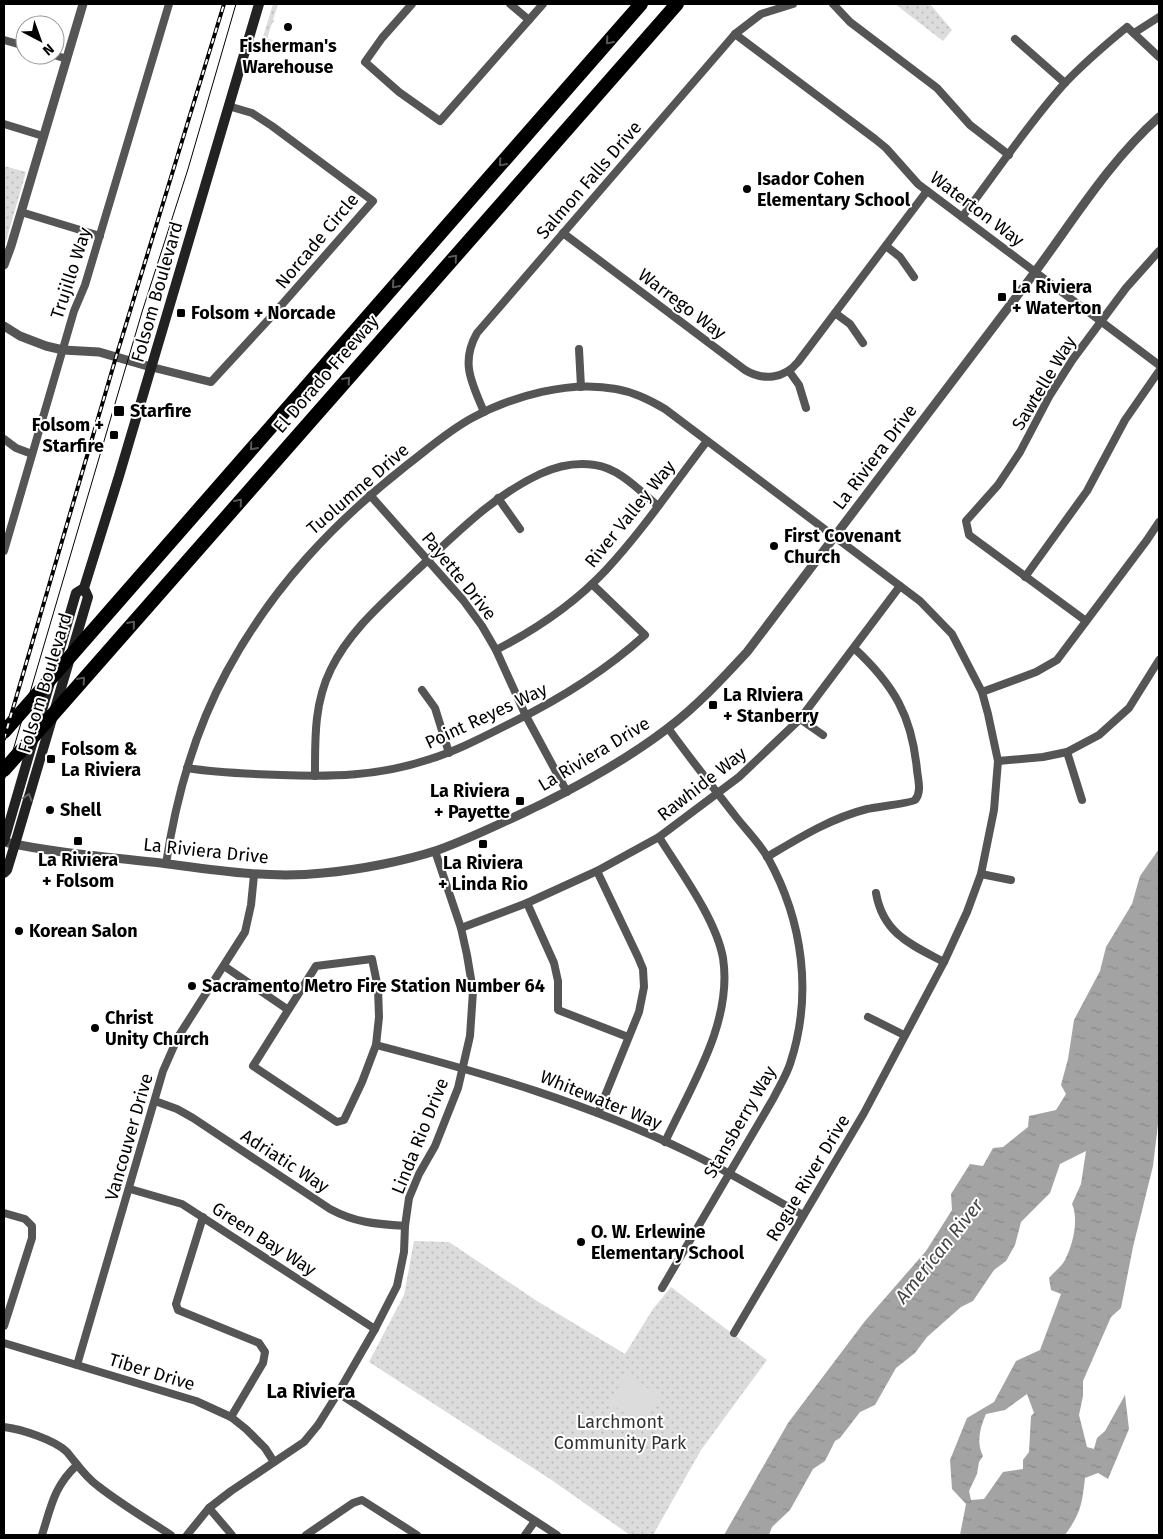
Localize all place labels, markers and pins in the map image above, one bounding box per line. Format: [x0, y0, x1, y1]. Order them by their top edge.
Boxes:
marker: Fisherman's Warehouse [282, 21, 294, 33]
place label: Fisherman's Warehouse [239, 35, 337, 78]
place label: Isador Cohen Elementary School [757, 168, 911, 211]
marker: Isador Cohen Elementary School [741, 183, 753, 195]
place label: La Riviera + Waterton [1012, 276, 1102, 319]
marker: La Riviera + Waterton [996, 291, 1008, 303]
place label: Folsom + Norcade [191, 302, 336, 324]
marker: Folsom + Norcade [175, 307, 187, 319]
place label: Starfire [130, 400, 192, 422]
marker: Starfire [112, 404, 126, 418]
place label: Folsom + Starfire [32, 414, 104, 457]
marker: Folsom + Starfire [108, 429, 120, 441]
place label: First Covenant Church [784, 525, 902, 568]
marker: First Covenant Church [768, 540, 780, 552]
place label: La RIviera + Stanberry [723, 684, 819, 727]
marker: La RIviera + Stanberry [707, 699, 719, 711]
place label: Folsom & La Riviera [61, 738, 141, 781]
marker: Folsom & La Riviera [45, 753, 57, 765]
place label: La Riviera + Payette [430, 780, 510, 823]
marker: La Riviera + Payette [514, 795, 526, 807]
place label: Shell [60, 799, 102, 821]
marker: Shell [44, 804, 56, 816]
marker: La Riviera + Folsom [72, 835, 84, 847]
marker: La Riviera + Linda Rio [477, 838, 489, 850]
place label: La Riviera + Folsom [38, 849, 118, 892]
place label: La Riviera + Linda Rio [438, 852, 528, 895]
place label: Korean Salon [29, 920, 138, 942]
marker: Korean Salon [13, 925, 25, 937]
place label: Sacramento Metro Fire Station Number 64 [202, 975, 545, 997]
marker: Sacramento Metro Fire Station Number 64 [186, 980, 198, 992]
place label: Christ Unity Church [105, 1007, 209, 1050]
marker: Christ Unity Church [89, 1022, 101, 1034]
place label: O. W. Erlewine Elementary School [591, 1221, 745, 1264]
marker: O. W. Erlewine Elementary School [575, 1236, 587, 1248]

